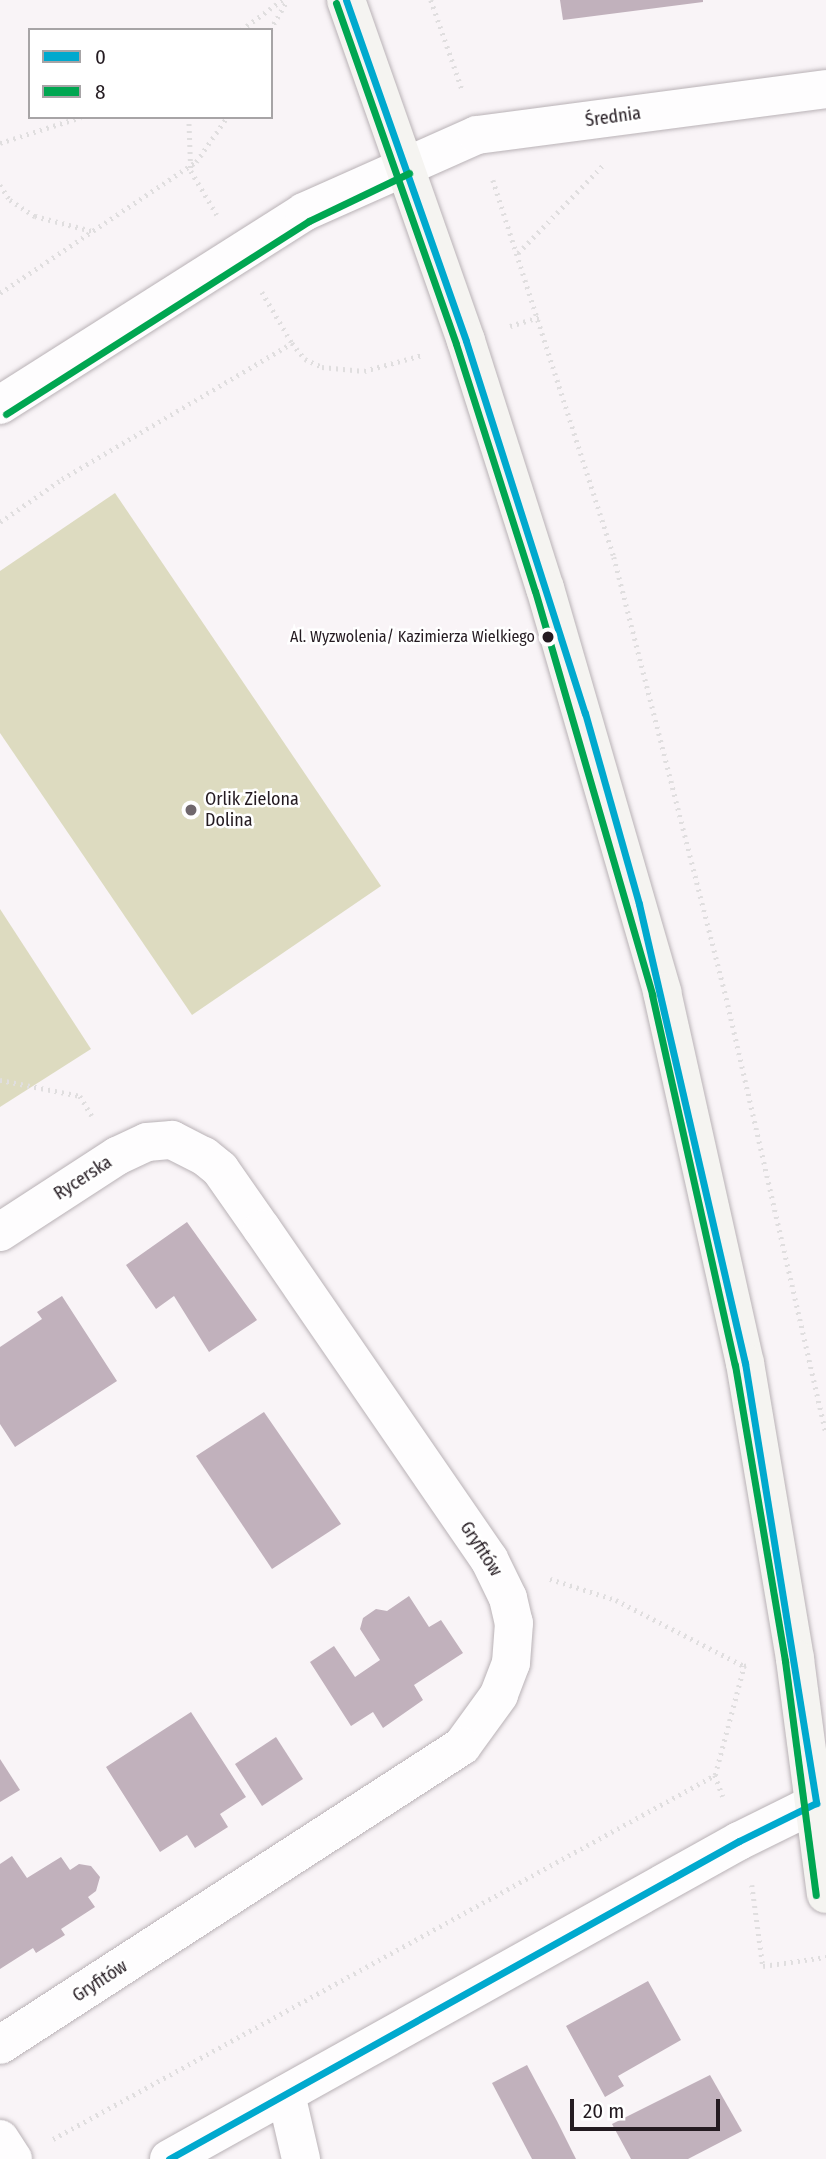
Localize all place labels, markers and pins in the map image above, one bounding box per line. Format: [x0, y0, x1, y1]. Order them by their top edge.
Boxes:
place label: Al. Wyzwolenia/ Kazimierza Wielkiego [290, 627, 535, 647]
marker: Al. Wyzwolenia/ Kazimierza Wielkiego [541, 630, 555, 644]
place label: Orlik Zielona Dolina [205, 789, 299, 832]
marker: Orlik Zielona Dolina [183, 802, 199, 818]

